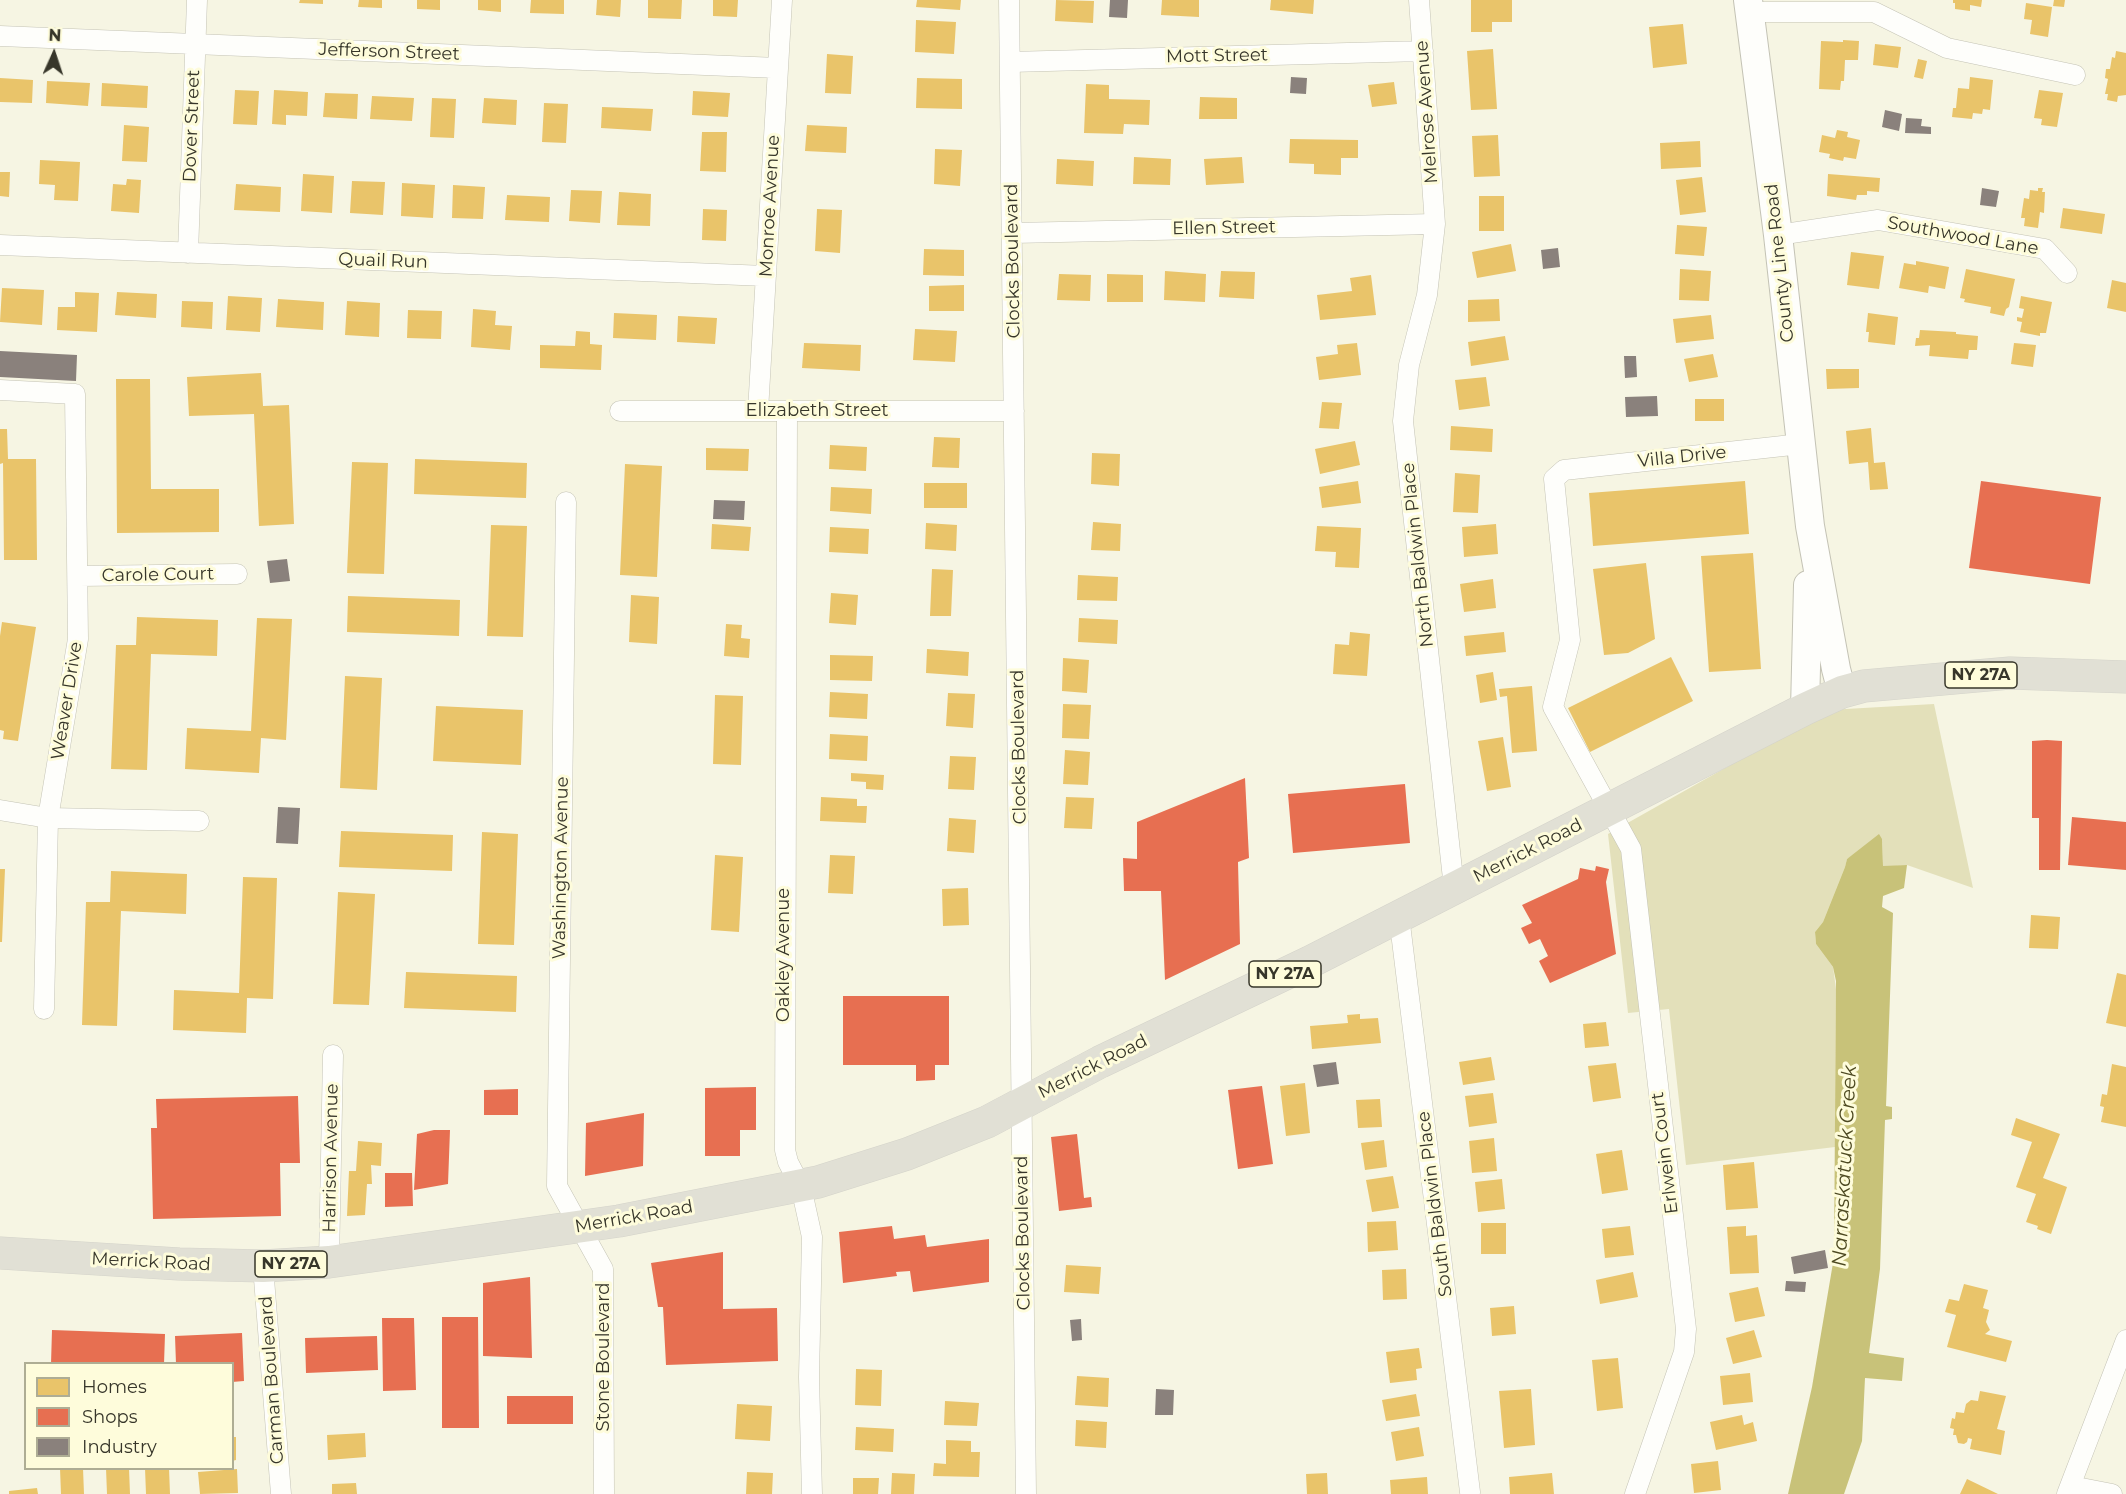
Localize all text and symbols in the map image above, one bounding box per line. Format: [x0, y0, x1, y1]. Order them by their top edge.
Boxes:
north arrow [24, 24, 84, 84]
text: N [48, 26, 62, 45]
street label: Jefferson Street [318, 39, 460, 65]
street label: Melrose Avenue [1411, 40, 1443, 184]
street label: Mott Street [1166, 44, 1268, 68]
street label: Dover Street [179, 69, 205, 183]
street label: Monroe Avenue [755, 134, 785, 278]
street label: County Line Road [1761, 183, 1799, 343]
street label: Clocks Boulevard [1001, 184, 1025, 338]
street label: Southwood Lane [1886, 212, 2040, 260]
street label: Ellen Street [1172, 216, 1276, 240]
street label: Quail Run [338, 249, 428, 273]
street label: Elizabeth Street [745, 400, 889, 422]
street label: Villa Drive [1636, 442, 1728, 472]
street label: North Baldwin Place [1398, 462, 1438, 648]
street label: Carole Court [102, 563, 214, 587]
street label: Weaver Drive [47, 640, 87, 762]
road number: NY 27A [1945, 662, 2017, 688]
street label: Clocks Boulevard [1007, 670, 1031, 824]
street label: Washington Avenue [549, 776, 573, 960]
street label: Merrick Road [1470, 814, 1586, 888]
street label: Oakley Avenue [773, 888, 795, 1022]
road number: NY 27A [1249, 961, 1321, 987]
street label: Merrick Road [1035, 1030, 1151, 1104]
water label: Narraskatuck Creek [1828, 1065, 1862, 1267]
street label: Harrison Avenue [319, 1083, 343, 1233]
street label: Erlwein Court [1647, 1091, 1683, 1215]
street label: South Baldwin Place [1413, 1110, 1457, 1298]
street label: Clocks Boulevard [1011, 1156, 1035, 1310]
street label: Merrick Road [573, 1196, 695, 1238]
street label: Merrick Road [91, 1248, 211, 1276]
road number: NY 27A [255, 1251, 327, 1277]
street label: Stone Boulevard [593, 1283, 615, 1431]
street label: Carman Boulevard [255, 1295, 289, 1465]
legend [24, 1362, 234, 1470]
text: Homes [82, 1376, 147, 1398]
text: Shops [82, 1406, 138, 1428]
text: Industry [82, 1436, 157, 1458]

